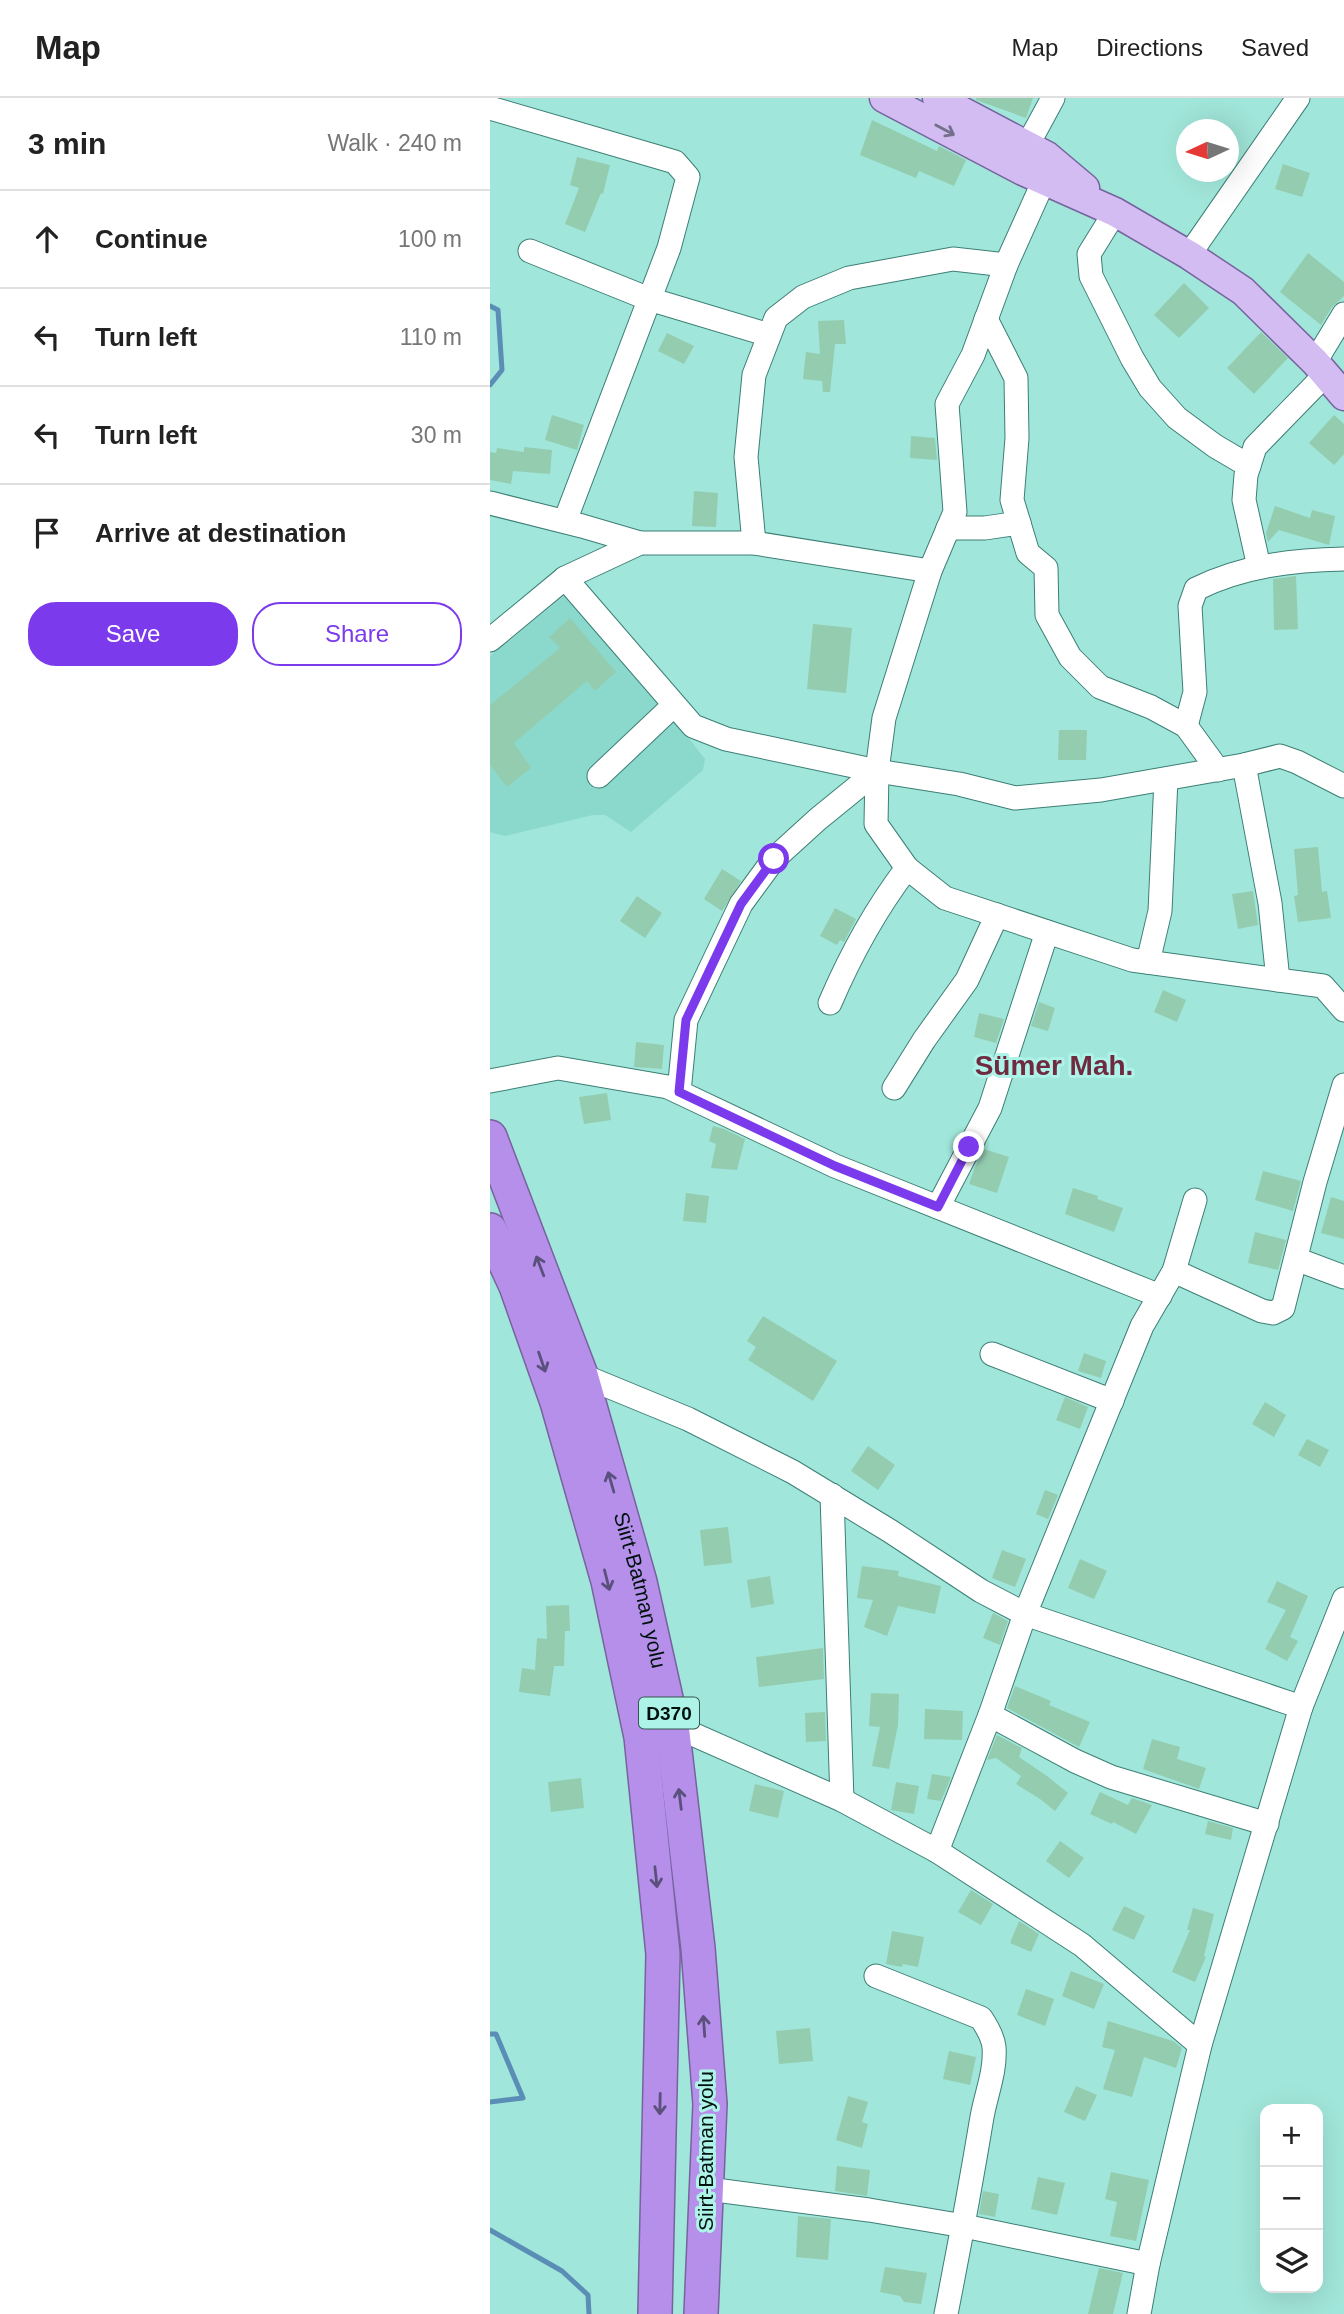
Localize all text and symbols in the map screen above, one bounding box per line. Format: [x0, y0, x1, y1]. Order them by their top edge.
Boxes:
text: Map [35, 29, 101, 66]
text: Map [1012, 34, 1058, 61]
text: Directions [1096, 34, 1203, 61]
text: Saved [1241, 34, 1309, 61]
north arrow [1176, 119, 1239, 182]
one-way arrow [934, 123, 955, 137]
text: 3 min [28, 127, 106, 160]
text: Walk · 240 m [327, 130, 462, 156]
icon: ahead [28, 220, 66, 258]
text: Continue [95, 224, 208, 254]
text: 100 m [398, 226, 462, 252]
icon: left [28, 318, 66, 356]
text: Turn left [95, 322, 197, 352]
text: 110 m [400, 324, 462, 350]
icon: left [28, 416, 66, 454]
text: Turn left [95, 420, 197, 450]
text: 30 m [411, 422, 462, 448]
icon: arrive [28, 514, 66, 552]
text: Arrive at destination [95, 518, 346, 548]
button: Save [28, 602, 238, 666]
button: Share [252, 602, 462, 666]
route start [758, 843, 789, 874]
district label: Sümer Mah. [975, 1050, 1133, 1081]
route end [953, 1131, 984, 1162]
one-way arrow [533, 1256, 545, 1278]
one-way arrow [537, 1350, 549, 1372]
one-way arrow [604, 1471, 617, 1493]
street label: Siirt-Batman yolu [610, 1509, 671, 1670]
one-way arrow [601, 1568, 614, 1591]
road number: D370 [639, 1698, 699, 1728]
one-way arrow [674, 1789, 687, 1811]
one-way arrow [650, 1865, 663, 1887]
one-way arrow [697, 2015, 710, 2037]
street label: Siirt-Batman yolu [694, 2071, 717, 2231]
one-way arrow [653, 2092, 666, 2115]
map controls [1260, 2104, 1323, 2293]
button: + [1260, 2104, 1323, 2167]
button: − [1260, 2167, 1323, 2230]
button: layers [1260, 2230, 1323, 2293]

